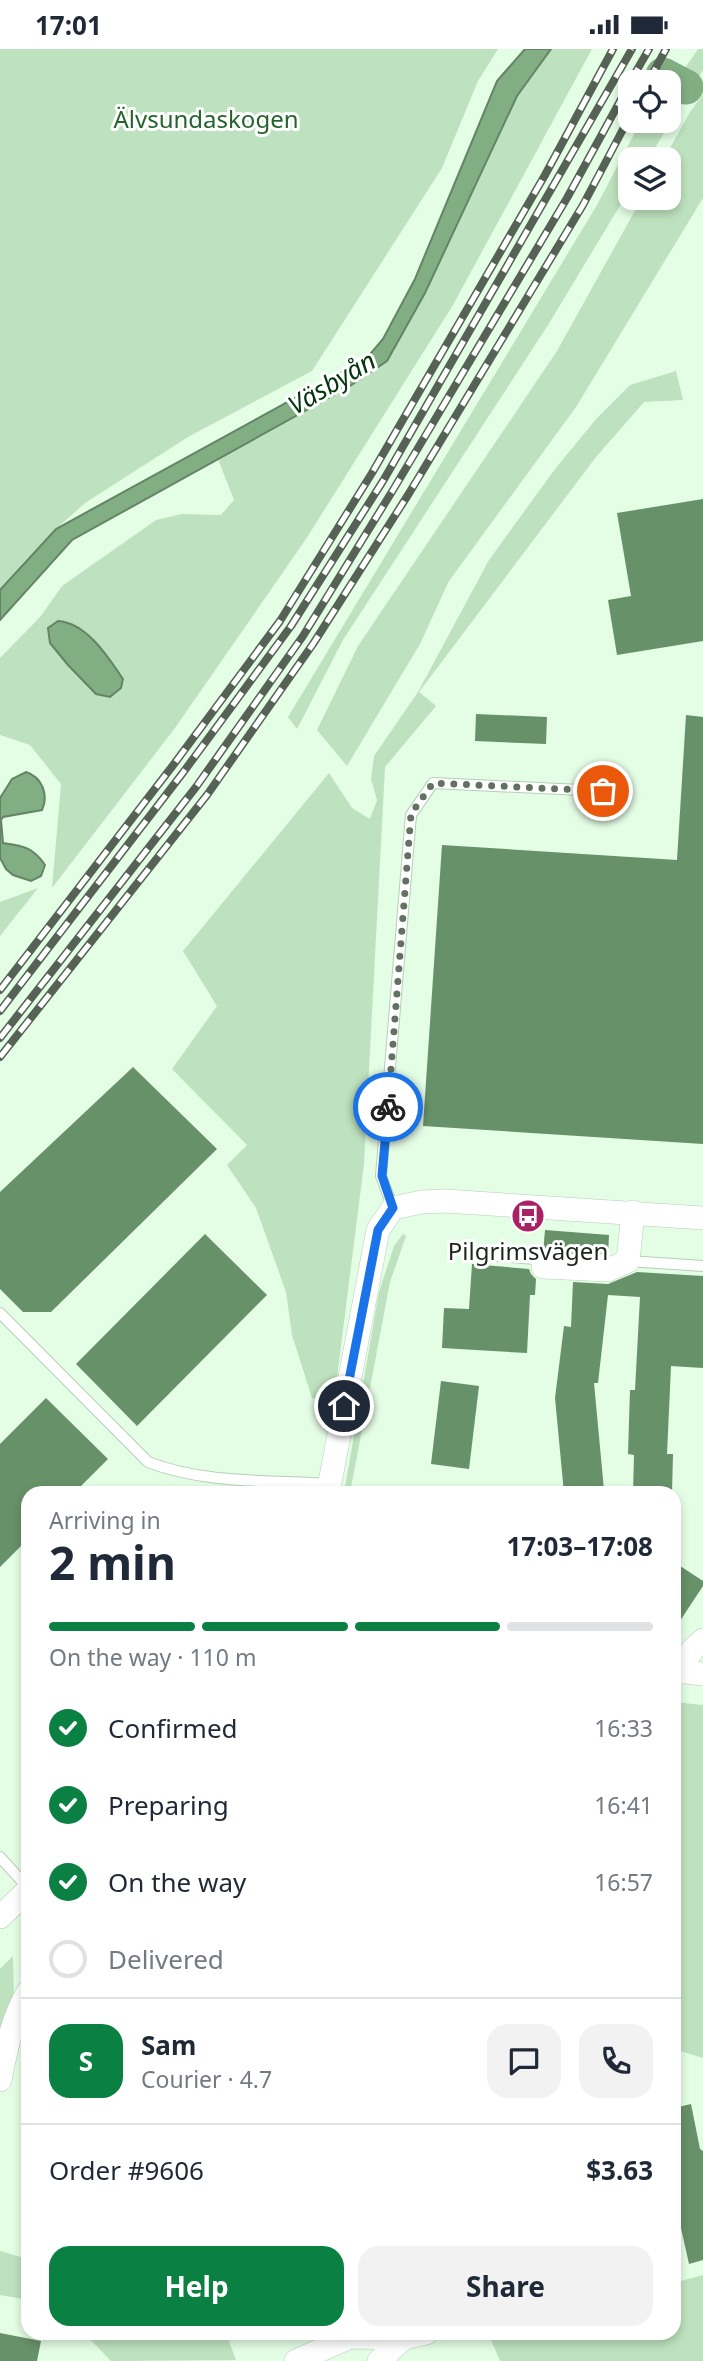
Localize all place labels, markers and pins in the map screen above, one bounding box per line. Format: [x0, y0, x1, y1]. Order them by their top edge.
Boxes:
pin [573, 761, 633, 821]
bus stop icon: Pilgrimsvägen [509, 1197, 547, 1235]
place label: Pilgrimsvägen [448, 1234, 608, 1267]
pin [314, 1376, 374, 1436]

